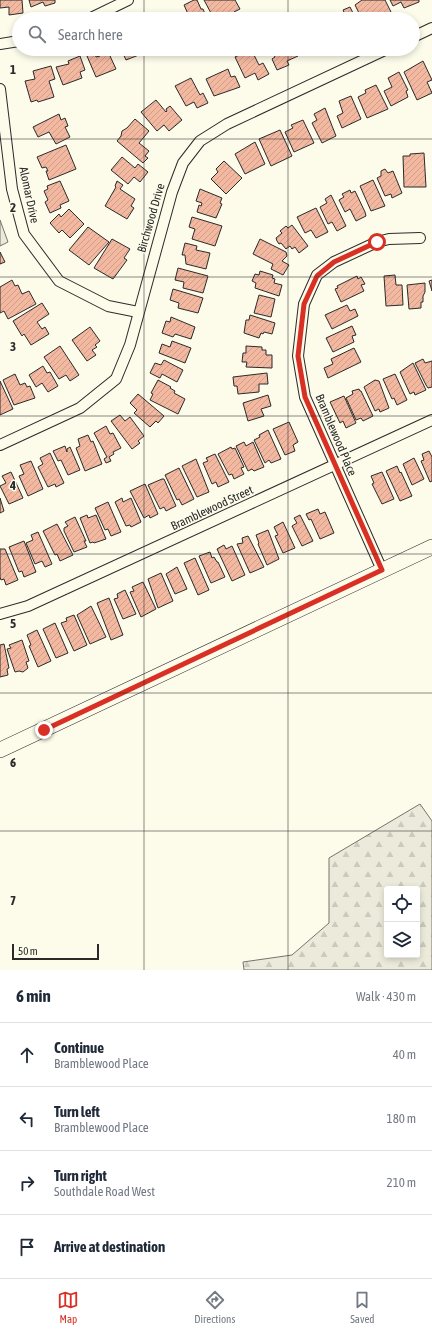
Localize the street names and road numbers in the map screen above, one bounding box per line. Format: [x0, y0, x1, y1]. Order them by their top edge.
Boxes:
street label: Alomar Drive [16, 166, 42, 224]
street label: Birchwood Drive [134, 182, 168, 254]
street label: Bramblewood Place [312, 392, 360, 478]
street label: Bramblewood Street [169, 483, 256, 533]

